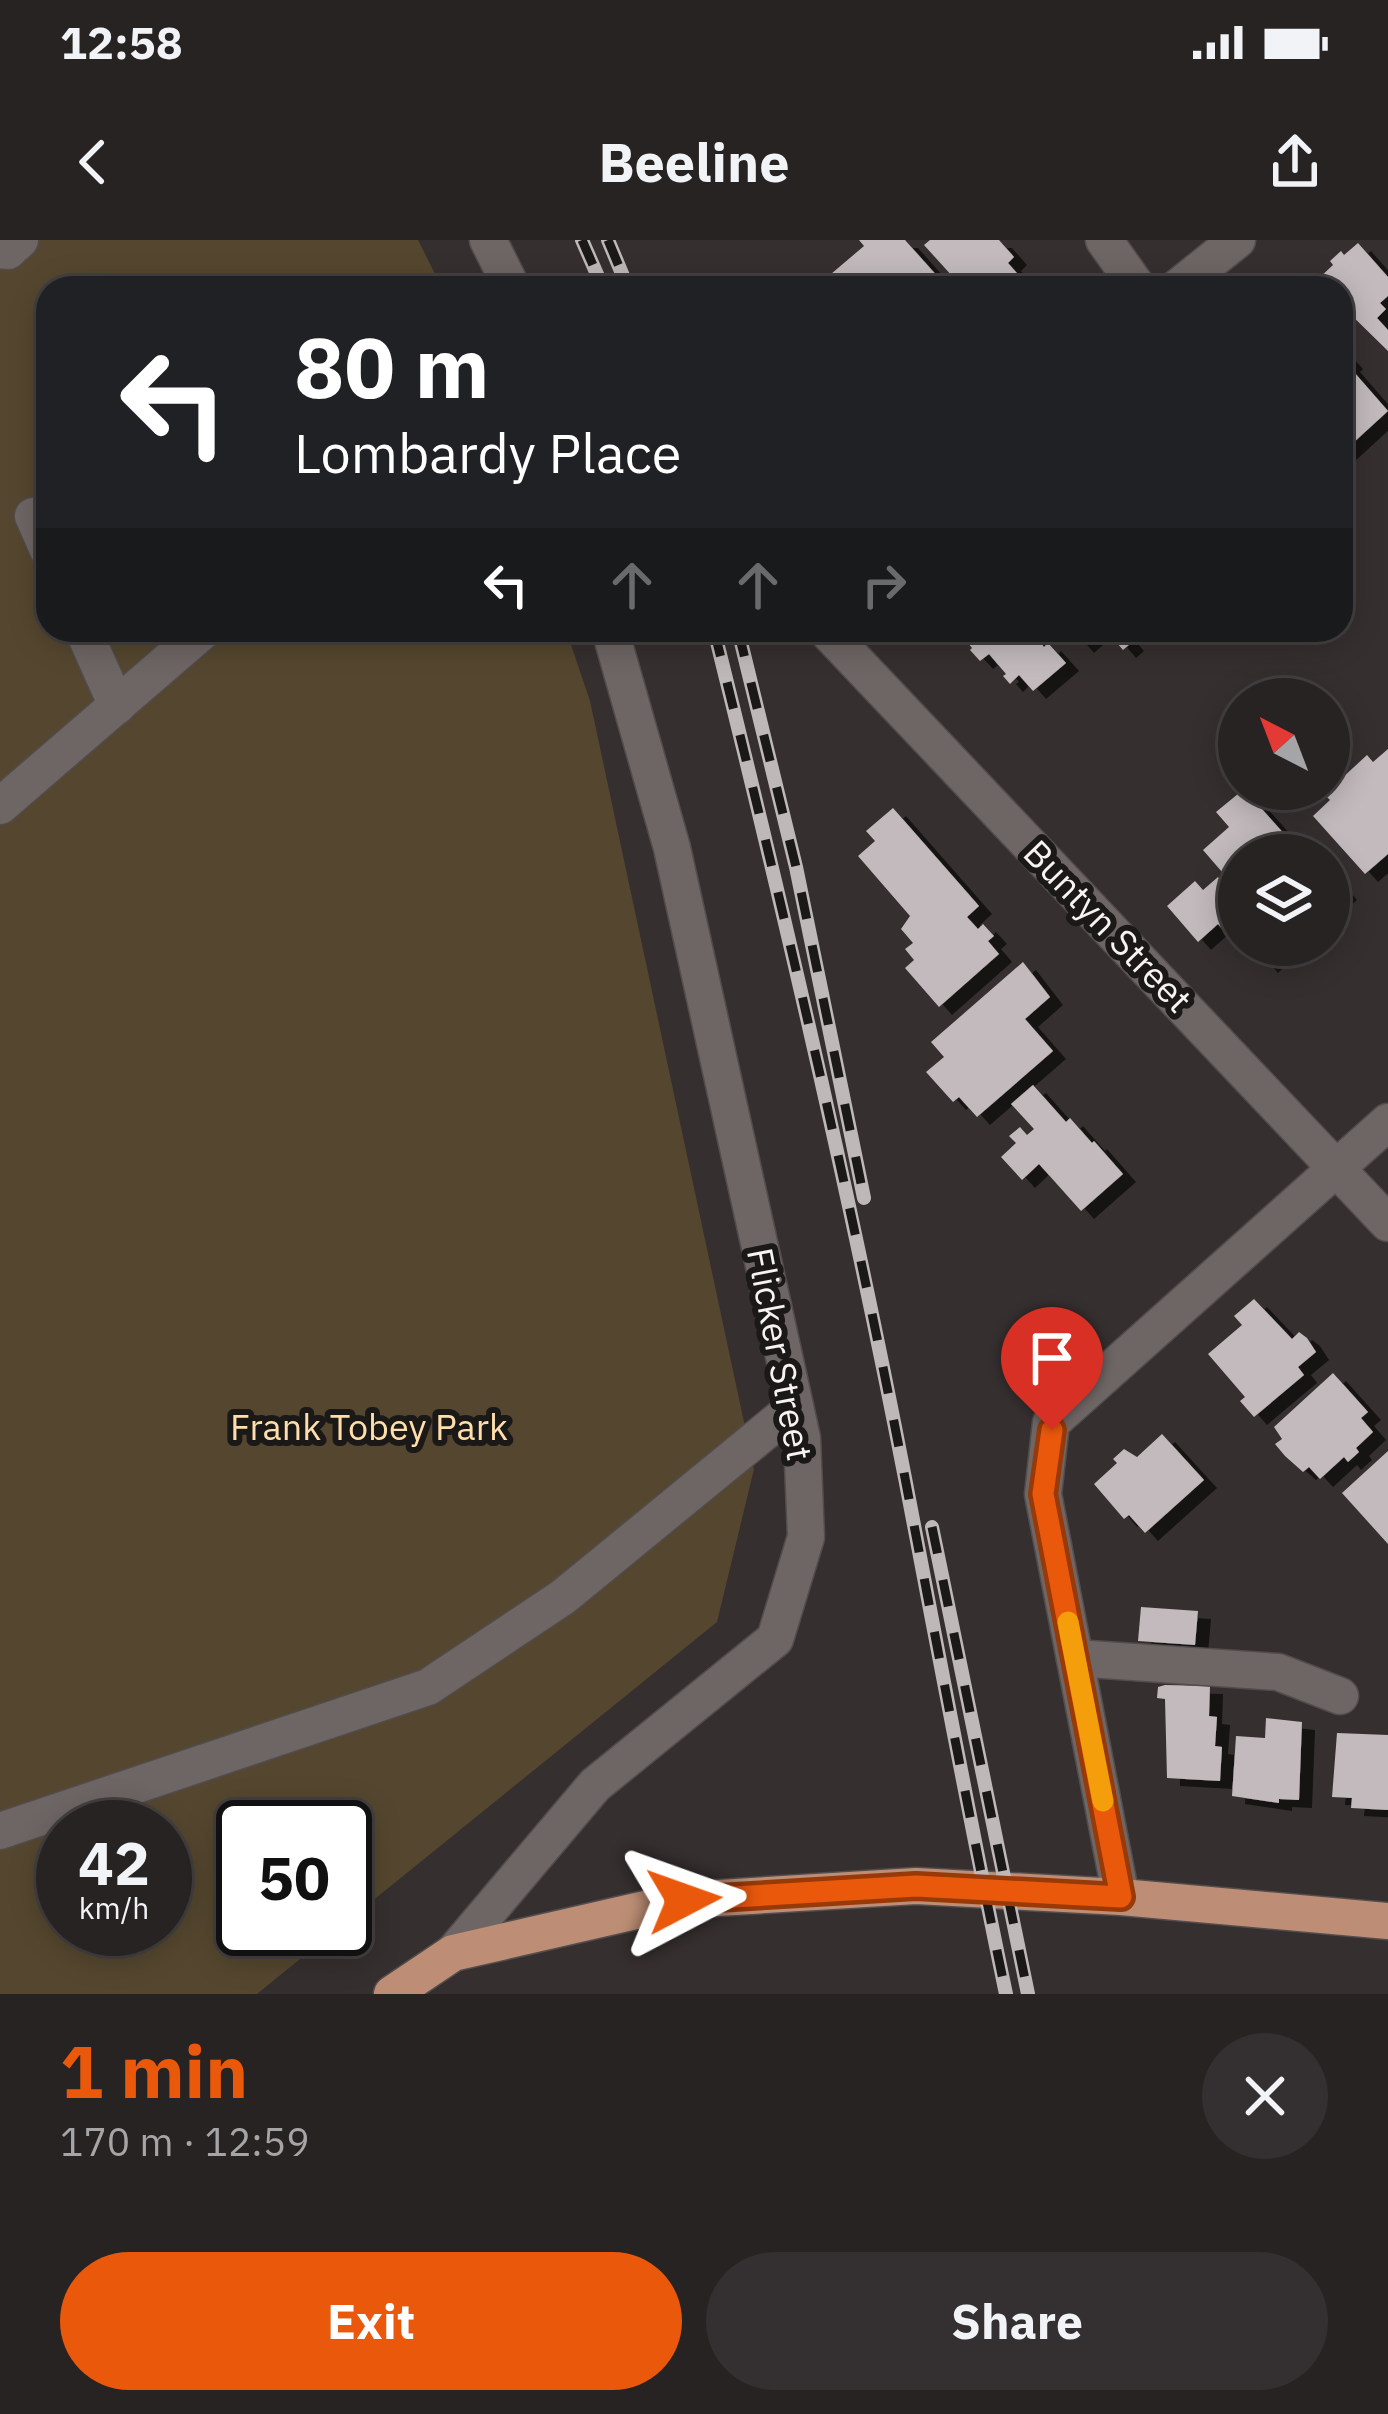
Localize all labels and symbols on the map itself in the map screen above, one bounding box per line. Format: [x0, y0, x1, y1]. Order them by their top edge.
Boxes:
north arrow [1218, 678, 1350, 810]
street label: Buntyn Street [1014, 829, 1203, 1022]
street label: Flicker Street [737, 1244, 824, 1464]
pin [1001, 1307, 1103, 1430]
park label: Frank Tobey Park [230, 1403, 508, 1450]
speed limit sign: 50 [216, 1800, 372, 1956]
position arrow [621, 1837, 747, 1963]

